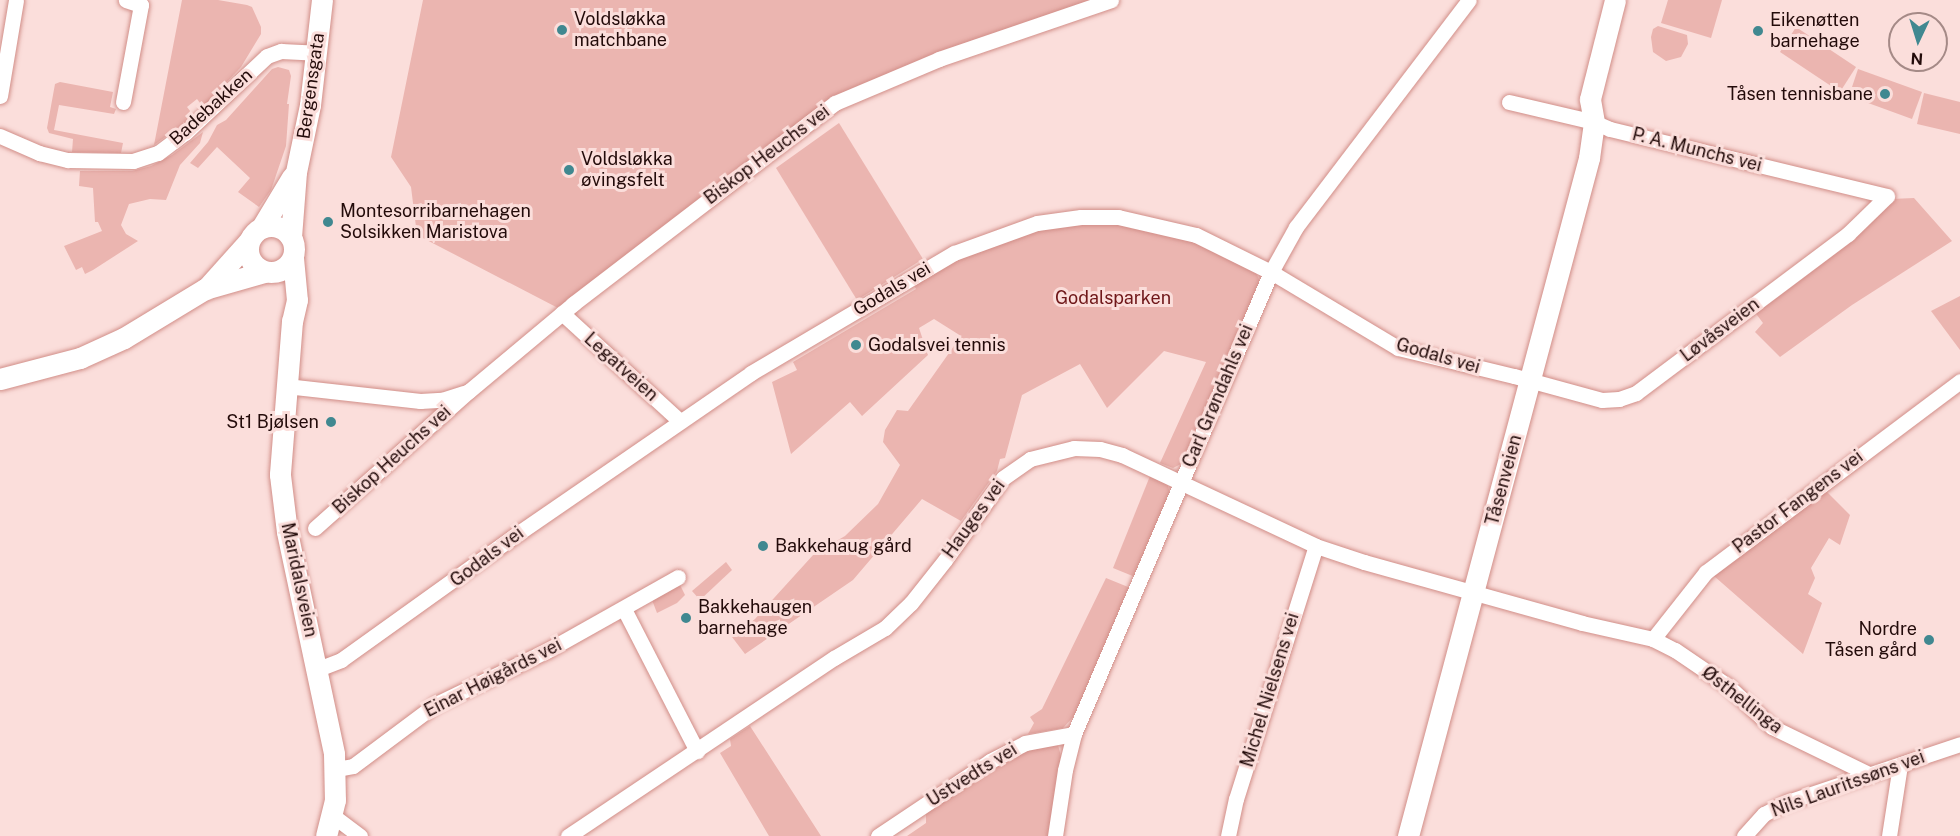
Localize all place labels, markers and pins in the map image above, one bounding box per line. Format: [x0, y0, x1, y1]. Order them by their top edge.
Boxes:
place label: Voldsløkka matchbane [574, 9, 667, 52]
place label: Eikenøtten barnehage [1770, 10, 1860, 52]
marker: Voldsløkka matchbane [555, 23, 569, 37]
marker: Eikenøtten barnehage [1751, 24, 1765, 38]
place label: Tåsen tennisbane [1727, 83, 1873, 105]
marker: Tåsen tennisbane [1878, 87, 1892, 101]
place label: Voldsløkka øvingsfelt [581, 149, 673, 192]
marker: Voldsløkka øvingsfelt [562, 163, 576, 177]
place label: Montesorribarnehagen Solsikken Maristova [340, 201, 531, 244]
marker: Montesorribarnehagen Solsikken Maristova [321, 215, 335, 229]
place label: Godalsvei tennis [868, 334, 1006, 356]
marker: Godalsvei tennis [849, 338, 863, 352]
place label: St1 Bjølsen [226, 411, 319, 433]
marker: St1 Bjølsen [324, 415, 338, 429]
place label: Bakkehaug gård [775, 535, 912, 557]
marker: Bakkehaug gård [756, 539, 770, 553]
place label: Bakkehaugen barnehage [698, 597, 812, 640]
marker: Bakkehaugen barnehage [679, 611, 693, 625]
place label: Nordre Tåsen gård [1825, 619, 1917, 662]
marker: Nordre Tåsen gård [1922, 633, 1936, 647]

